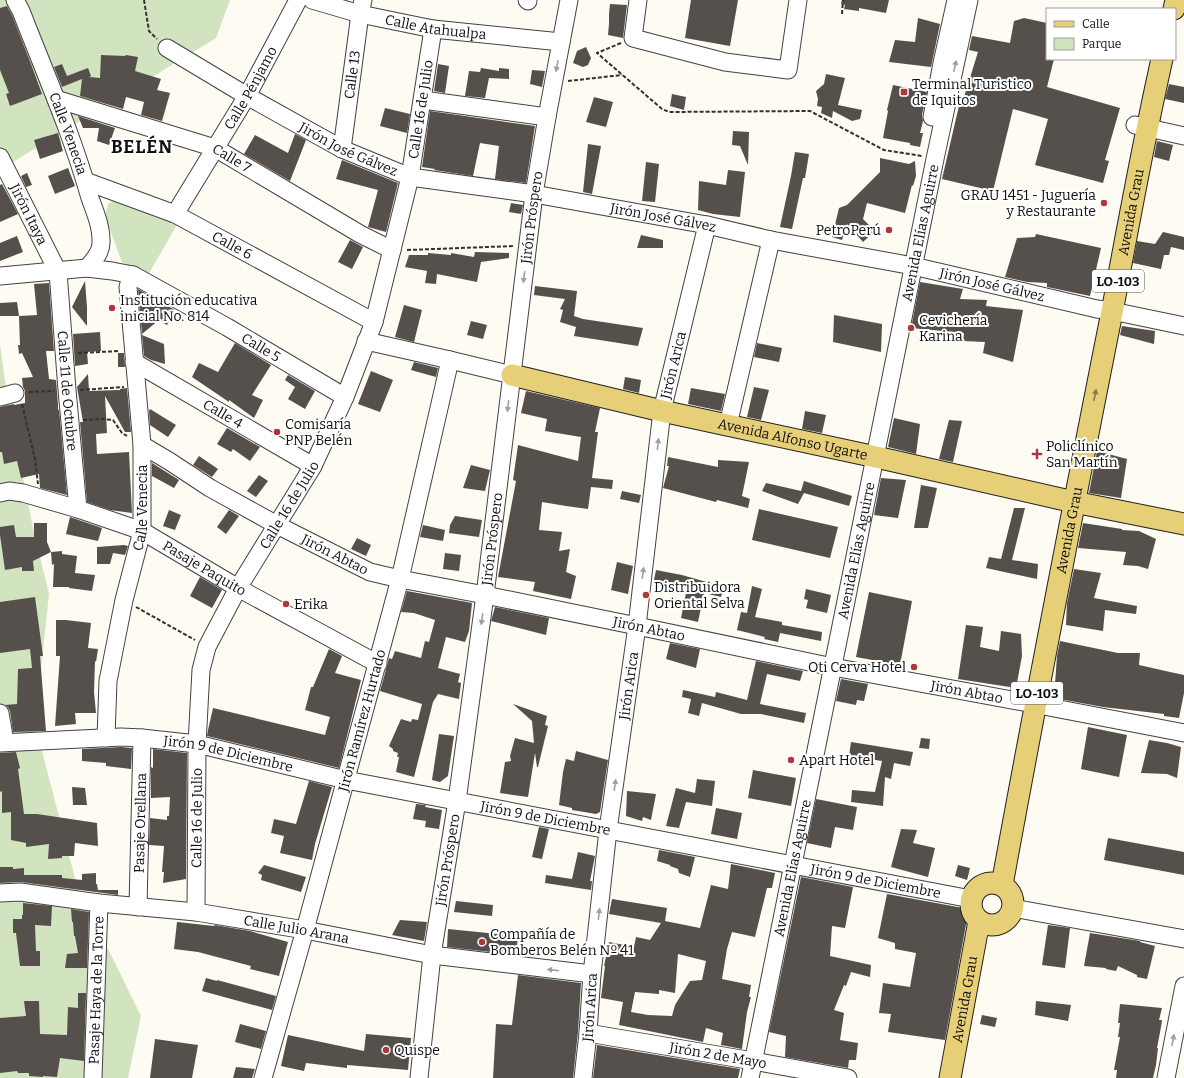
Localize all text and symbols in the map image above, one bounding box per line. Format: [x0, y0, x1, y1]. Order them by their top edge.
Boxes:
legend [1046, 8, 1176, 60]
street label: Calle Atahualpa [384, 11, 488, 43]
text: Calle [1082, 17, 1110, 31]
text: Parque [1082, 37, 1121, 51]
street label: Calle Pénjamo [220, 43, 280, 132]
street label: Calle 13 [340, 49, 364, 100]
street label: Calle 16 de Julio [404, 59, 437, 160]
one-way arrow [952, 59, 958, 72]
one-way arrow [553, 60, 559, 72]
place label: Terminal Turistico de Iquitos [912, 76, 1032, 109]
marker: Terminal Turistico de Iquitos [899, 87, 909, 97]
street label: Calle Venecia [46, 90, 91, 177]
street label: Jirón José Gálvez [295, 118, 401, 180]
district label: BELÉN [111, 135, 173, 158]
street label: Calle 7 [209, 140, 254, 176]
street label: Avenida Elías Aguirre [898, 163, 942, 303]
street label: Avenida Grau [1114, 167, 1147, 257]
street label: Jirón Próspero [517, 170, 546, 266]
street label: Jirón Itaya [6, 180, 52, 248]
place label: GRAU 1451 - Juguería y Restaurante [960, 187, 1096, 220]
marker: GRAU 1451 - Juguería y Restaurante [1099, 198, 1109, 208]
street label: Jirón José Gálvez [608, 199, 718, 235]
place label: PetroPerú [816, 222, 881, 239]
marker: PetroPerú [884, 225, 894, 235]
street label: Calle 6 [209, 227, 255, 263]
street label: Jirón José Gálvez [937, 264, 1047, 305]
road number: LO-103 [1092, 270, 1144, 292]
one-way arrow [521, 271, 527, 283]
place label: Institución educativa inicial No. 814 [120, 292, 258, 325]
marker: Institución educativa inicial No. 814 [107, 303, 117, 313]
place label: Cevichería Karina [919, 312, 988, 345]
marker: Cevichería Karina [906, 323, 916, 333]
street label: Calle 5 [238, 329, 284, 365]
street label: Jirón Arica [656, 329, 690, 402]
street label: Calle 11 de Octubre [54, 330, 81, 452]
one-way arrow [1092, 389, 1098, 402]
street label: Calle 4 [200, 396, 246, 432]
one-way arrow [505, 400, 511, 412]
street label: Avenida Alfonso Ugarte [716, 415, 869, 463]
place label: Comisaría PNP Belén [285, 416, 352, 449]
marker: Comisaría PNP Belén [272, 427, 282, 437]
one-way arrow [655, 438, 661, 450]
place label: Policlínico San Martín [1046, 438, 1118, 471]
marker: Policlínico San Martín [1031, 448, 1043, 460]
street label: Calle 16 de Julio [256, 459, 322, 552]
street label: Calle Venecia [129, 464, 151, 553]
street label: Avenida Elías Aguirre [834, 481, 878, 621]
street label: Avenida Grau [1052, 485, 1086, 575]
street label: Jirón Próspero [478, 492, 506, 587]
street label: Jirón Abtao [298, 530, 371, 578]
street label: Pasaje Paquito [160, 537, 249, 599]
one-way arrow [640, 567, 646, 579]
place label: Distribuidora Oriental Selva [654, 579, 745, 612]
marker: Distribuidora Oriental Selva [641, 590, 651, 600]
place label: Erika [294, 596, 328, 613]
marker: Erika [281, 599, 291, 609]
one-way arrow [479, 613, 485, 625]
street label: Jirón Abtao [611, 613, 687, 644]
street label: Jirón Ramírez Hurtado [334, 647, 389, 794]
street label: Jirón Arica [615, 650, 642, 722]
place label: Oti Cerva Hotel [808, 659, 906, 676]
marker: Oti Cerva Hotel [909, 662, 919, 672]
street label: Jirón Abtao [928, 677, 1004, 707]
road number: LO-103 [1011, 682, 1063, 704]
street label: Jirón 9 de Diciembre [162, 732, 295, 775]
place label: Apart Hotel [799, 752, 874, 769]
marker: Apart Hotel [786, 755, 796, 765]
street label: Calle 16 de Julio [188, 768, 205, 868]
street label: Pasaje Orellana [130, 772, 150, 873]
one-way arrow [612, 779, 618, 791]
street label: Jirón 9 de Diciembre [478, 797, 612, 839]
street label: Avenida Elías Aguirre [770, 798, 814, 938]
street label: Jirón Próspero [431, 813, 463, 908]
street label: Jirón 9 de Diciembre [808, 860, 942, 902]
one-way arrow [596, 908, 602, 920]
street label: Calle Julio Arana [242, 911, 351, 947]
street label: Pasaje Haya de la Torre [85, 916, 107, 1064]
place label: Compañía de Bomberos Belén Nº 41 [490, 926, 634, 959]
marker: Compañía de Bomberos Belén Nº 41 [477, 937, 487, 947]
street label: Avenida Grau [948, 954, 981, 1044]
one-way arrow [547, 967, 559, 973]
street label: Jirón Arica [578, 972, 601, 1044]
one-way arrow [1171, 1034, 1177, 1046]
street label: Jirón 2 de Mayo [667, 1038, 768, 1072]
place label: Quispe [394, 1042, 440, 1059]
marker: Quispe [381, 1045, 391, 1055]

